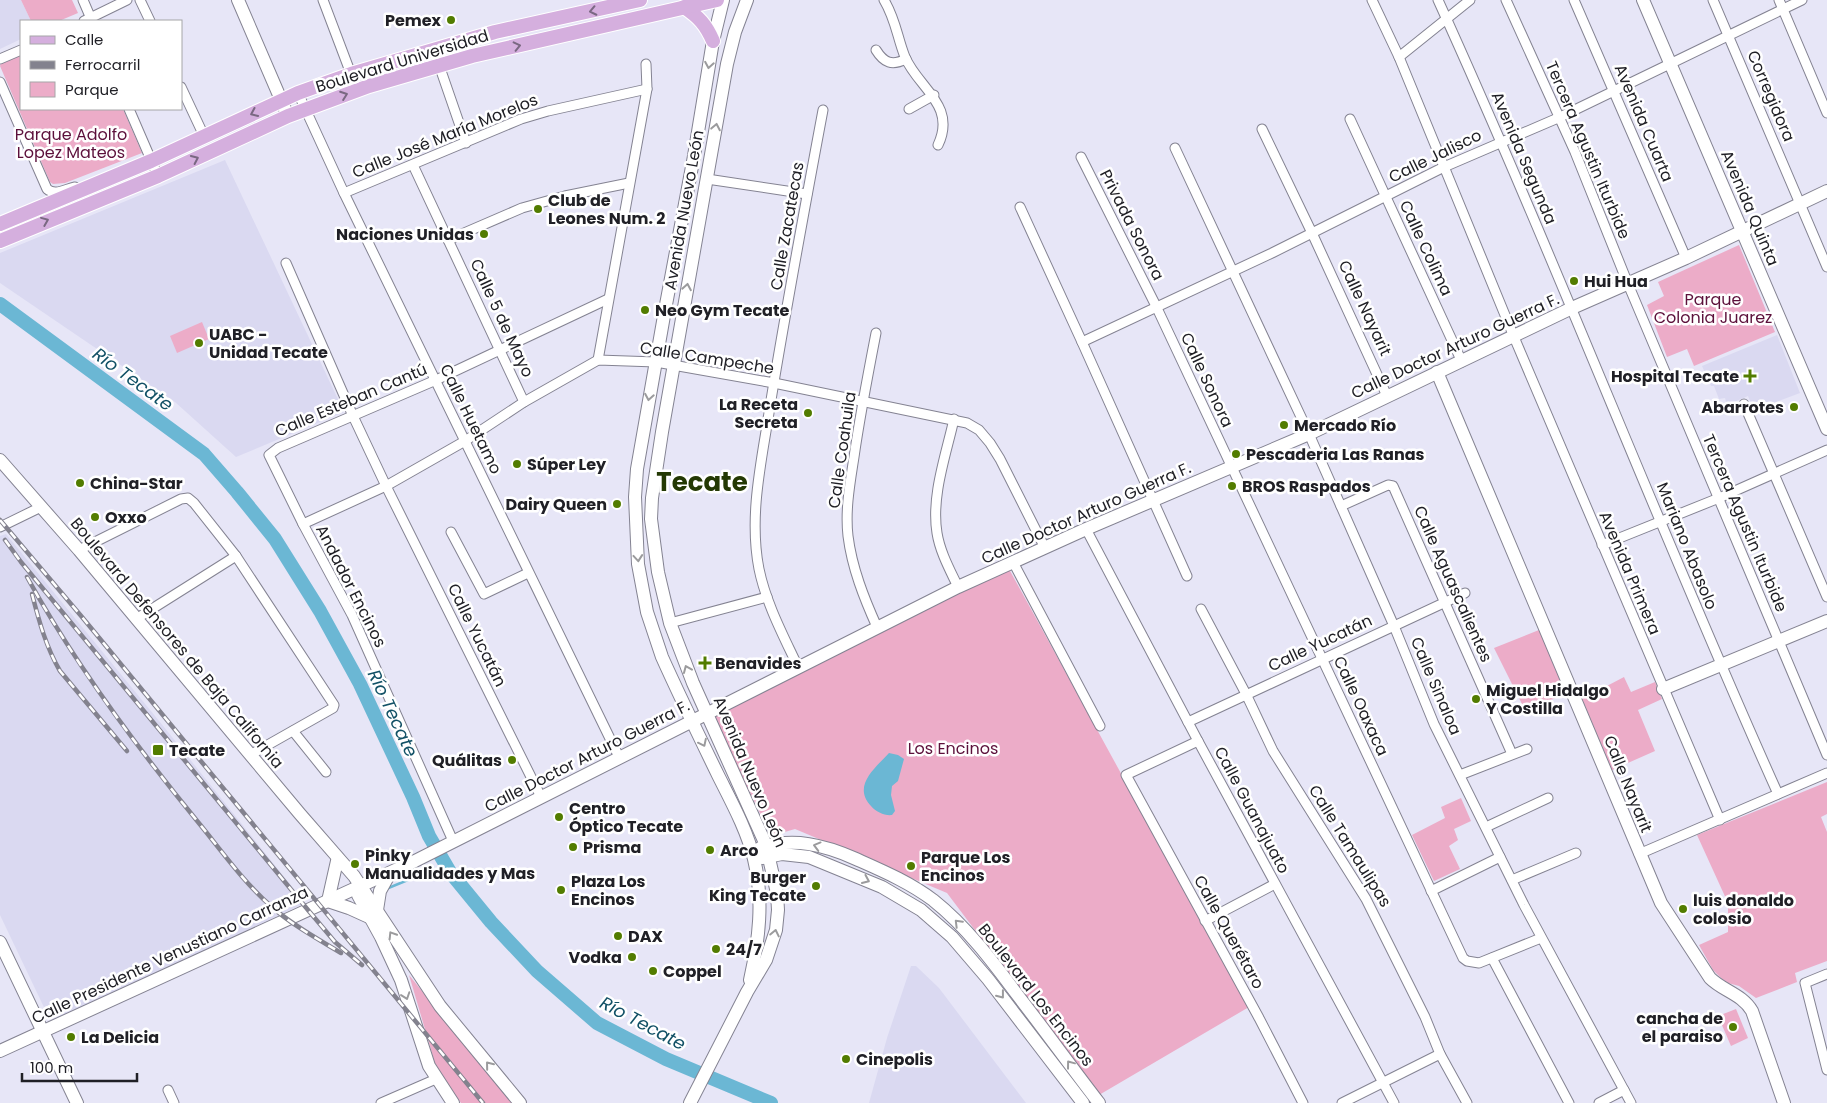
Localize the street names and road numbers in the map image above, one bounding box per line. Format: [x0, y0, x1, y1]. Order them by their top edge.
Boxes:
street label: Boulevard Universidad [313, 24, 491, 98]
street label: Corregidora [1741, 47, 1801, 145]
street label: Tercera Agustin Iturbide [1540, 58, 1636, 243]
street label: Avenida Cuarta [1609, 61, 1679, 185]
street label: Calle José María Morelos [349, 88, 541, 184]
street label: Avenida Segunda [1486, 88, 1562, 228]
street label: Calle Jalisco [1385, 124, 1485, 188]
street label: Avenida Nuevo León [659, 128, 709, 292]
street label: Avenida Quinta [1715, 147, 1785, 269]
street label: Calle Zacatecas [764, 160, 810, 292]
street label: Privada Sonora [1094, 166, 1170, 284]
street label: Calle Colima [1394, 196, 1458, 300]
street label: Calle 5 de Mayo [464, 255, 540, 381]
street label: Calle Nayarit [1333, 257, 1397, 360]
street label: Calle Doctor Arturo Guerra F. [1347, 288, 1563, 404]
street label: Calle Sonora [1175, 329, 1239, 431]
street label: Calle Campeche [638, 336, 776, 380]
street label: Calle Esteban Cantú [271, 358, 431, 442]
street label: Calle Huetamo [434, 360, 508, 478]
street label: Calle Coahuila [822, 390, 862, 510]
street label: Tercera Agustin Iturbide [1697, 431, 1793, 616]
street label: Calle Doctor Arturo Guerra F. [978, 456, 1194, 570]
street label: Mariano Abasolo [1651, 479, 1723, 613]
street label: Calle Aguascalientes [1408, 502, 1498, 666]
street label: Avenida Primera [1594, 508, 1666, 638]
street label: Boulevard Defensores de Baja California [65, 513, 289, 773]
street label: Andador Encinos [310, 521, 392, 651]
street label: Calle Yucatán [442, 580, 512, 690]
street label: Calle Yucatán [1264, 609, 1376, 677]
street label: Calle Sinaloa [1405, 633, 1467, 739]
street label: Calle Oaxaca [1328, 652, 1394, 760]
street label: Avenida Nuevo León [708, 693, 792, 851]
street label: Calle Doctor Arturo Guerra F. [481, 694, 693, 818]
street label: Calle Nayarit [1598, 732, 1658, 836]
street label: Calle Guanajuato [1209, 742, 1295, 878]
street label: Calle Tamaulipas [1303, 780, 1397, 912]
street label: Calle Querétaro [1188, 871, 1270, 993]
street label: Calle Presidente Venustiano Carranza [28, 881, 312, 1029]
street label: Boulevard Los Encinos [973, 919, 1099, 1071]

